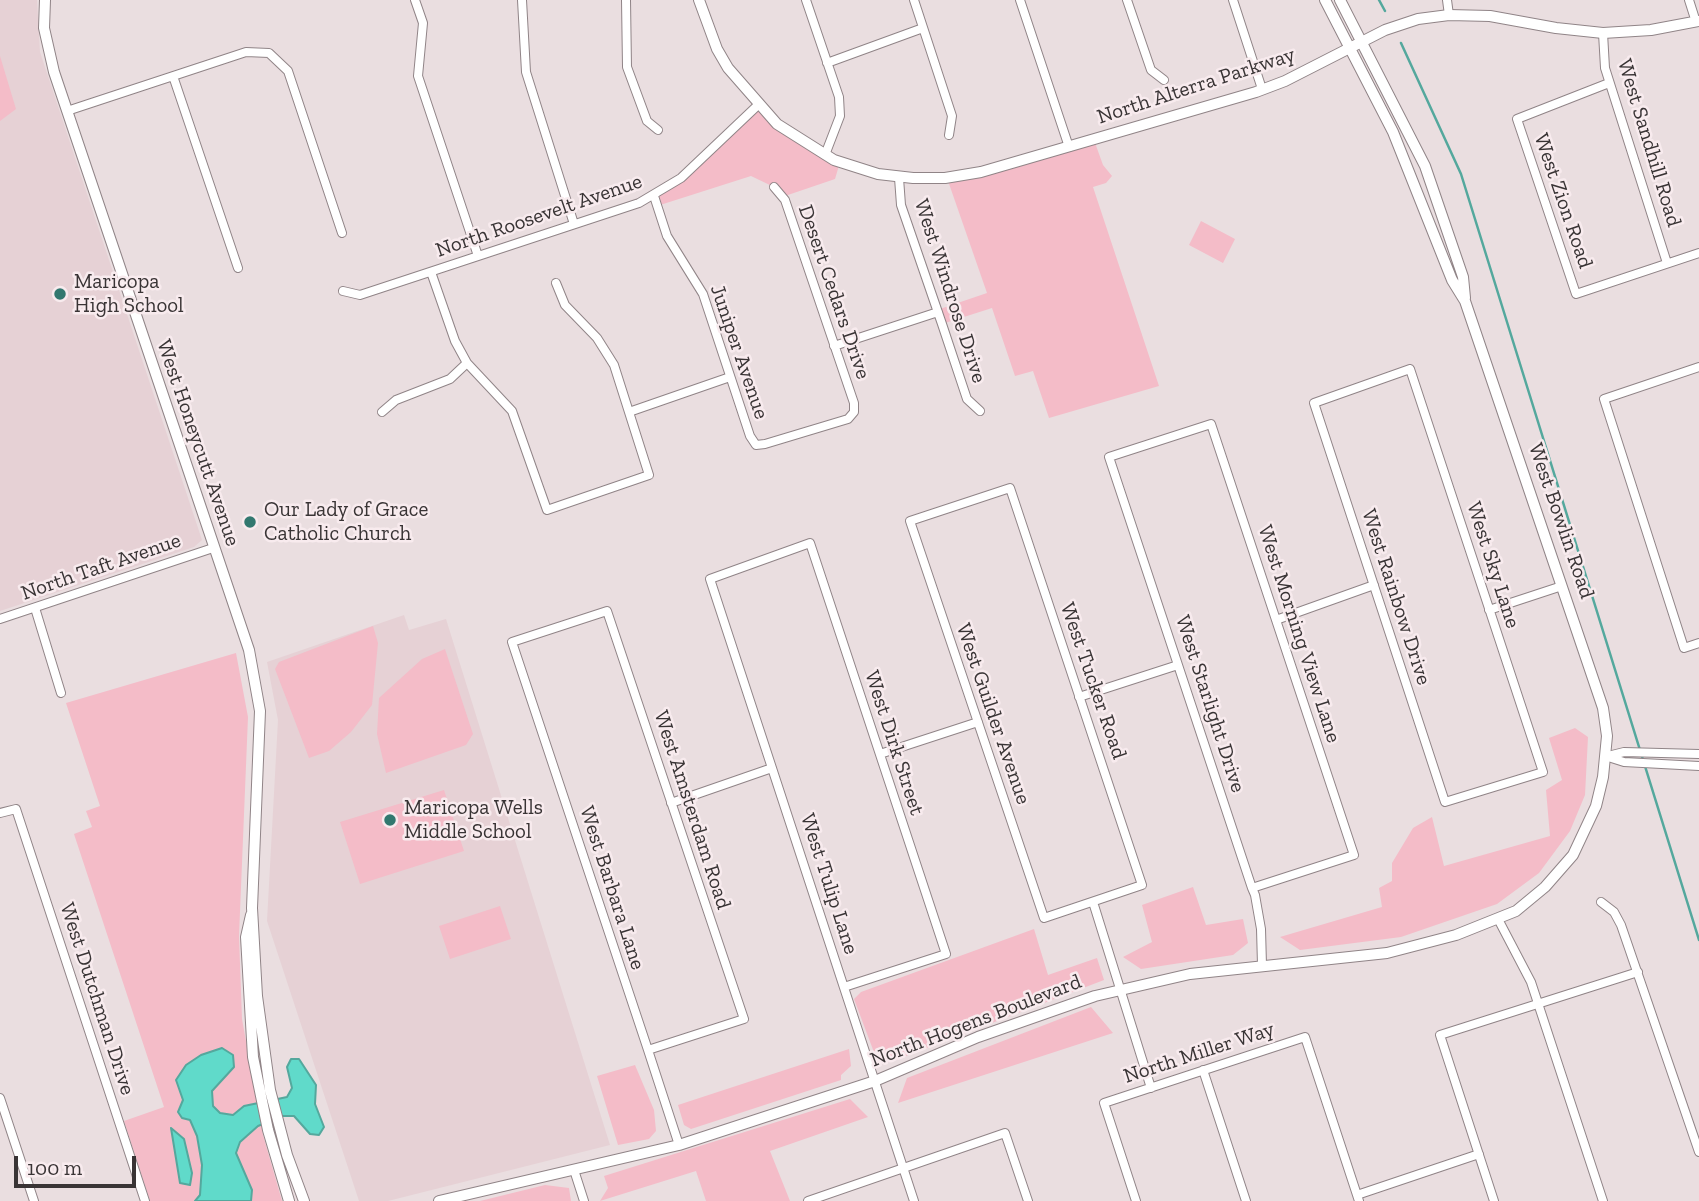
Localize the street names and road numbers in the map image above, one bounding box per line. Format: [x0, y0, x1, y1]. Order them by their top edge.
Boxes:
street label: North Alterra Parkway [1094, 42, 1298, 130]
street label: West Sandhill Road [1612, 56, 1686, 230]
street label: West Zion Road [1528, 130, 1598, 272]
street label: North Roosevelt Avenue [432, 169, 646, 263]
street label: West Windrose Drive [908, 196, 992, 386]
street label: Desert Cedars Drive [792, 202, 876, 382]
street label: Juniper Avenue [704, 282, 774, 422]
street label: West Honeycutt Avenue [151, 336, 245, 550]
street label: West Bowlin Road [1523, 440, 1599, 602]
street label: West Sky Lane [1461, 499, 1525, 631]
street label: West Rainbow Drive [1356, 506, 1436, 688]
street label: West Morning View Lane [1252, 522, 1346, 746]
street label: North Taft Avenue [18, 528, 184, 606]
street label: West Tucker Road [1054, 599, 1132, 763]
street label: West Starlight Drive [1169, 612, 1251, 796]
street label: West Guilder Avenue [950, 620, 1036, 808]
street label: West Dirk Street [859, 667, 929, 819]
street label: West Amsterdam Road [648, 707, 736, 913]
street label: West Barbara Lane [574, 803, 650, 973]
street label: West Tulip Lane [794, 811, 864, 957]
street label: West Dutchman Drive [54, 900, 140, 1098]
street label: North Hogens Boulevard [867, 969, 1085, 1073]
street label: North Miller Way [1120, 1017, 1278, 1089]

